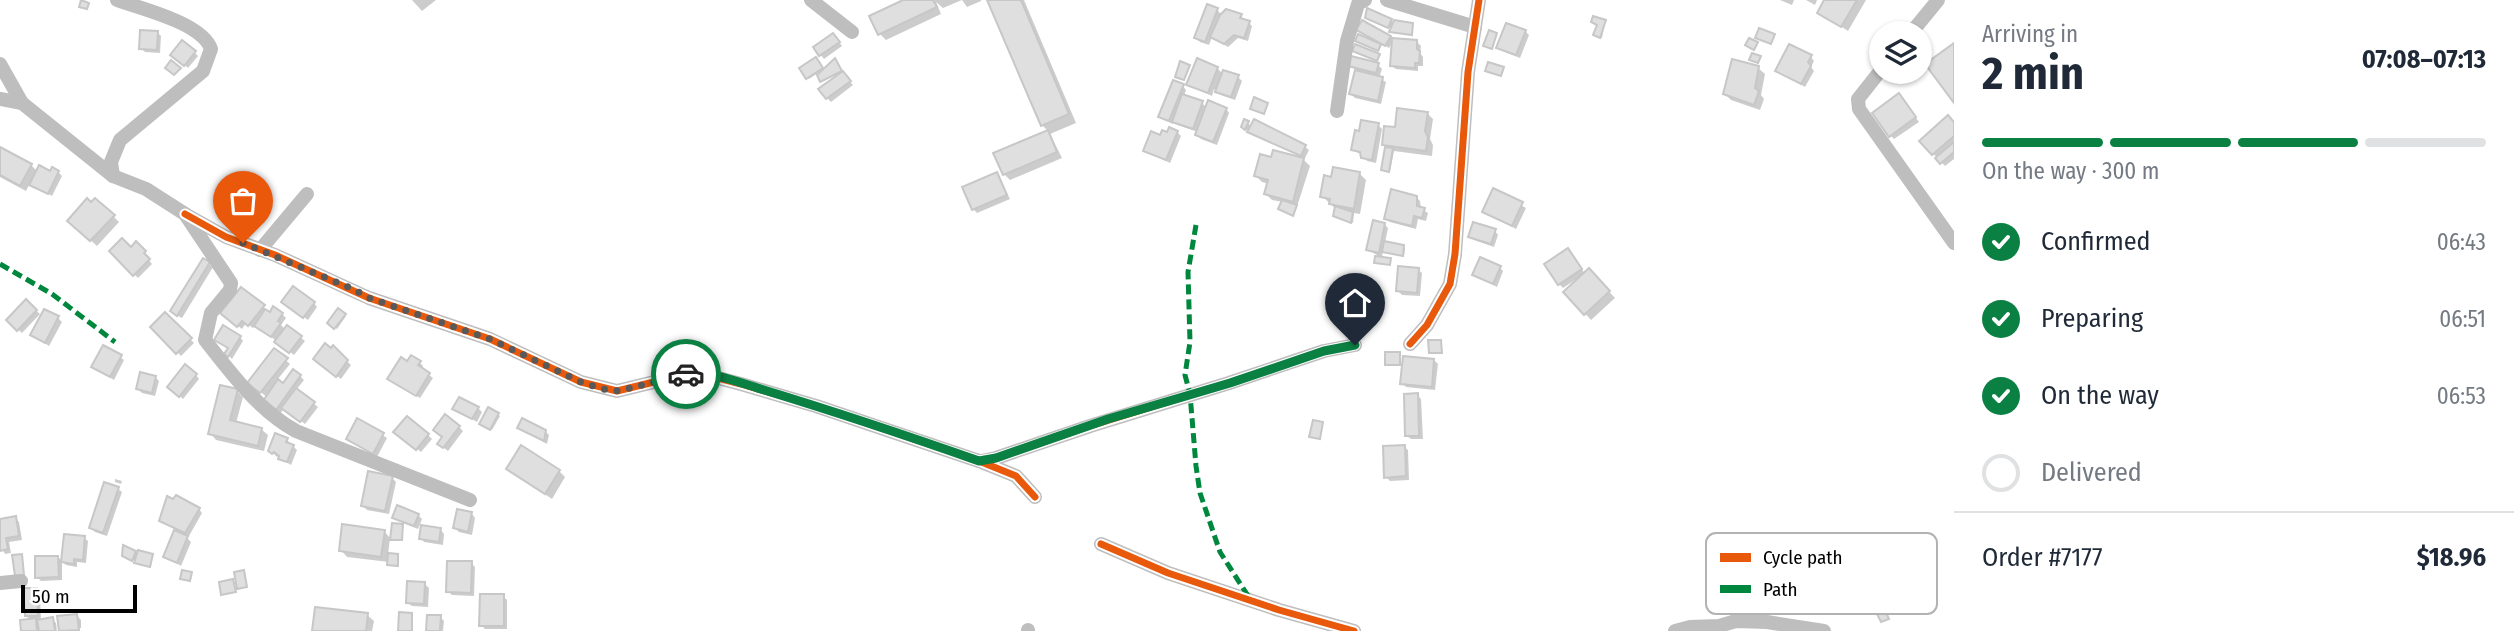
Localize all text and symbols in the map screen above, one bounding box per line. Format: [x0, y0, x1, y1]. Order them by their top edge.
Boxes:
text: Arriving in [1982, 20, 2078, 48]
map controls [1869, 21, 1932, 84]
button: layers [1869, 21, 1932, 84]
text: 07:08–07:13 [2362, 44, 2486, 75]
text: 2 min [1982, 46, 2084, 101]
text: On the way · 300 m [1982, 157, 2159, 185]
pin [213, 171, 273, 243]
icon: bag [224, 182, 262, 220]
icon: check [1982, 223, 2020, 261]
text: Confirmed [2041, 226, 2151, 257]
text: 06:43 [2437, 228, 2486, 256]
pin [1325, 273, 1385, 345]
icon: home [1336, 284, 1374, 322]
icon: check [1982, 300, 2020, 338]
text: Preparing [2041, 303, 2143, 334]
text: 06:51 [2439, 305, 2486, 333]
courier [651, 339, 721, 409]
icon: car [667, 355, 705, 393]
icon: check [1982, 377, 2020, 415]
text: On the way [2041, 380, 2159, 411]
text: 06:53 [2437, 382, 2486, 410]
text: Delivered [2041, 457, 2142, 488]
legend [1706, 533, 1937, 614]
text: Order #7177 [1982, 542, 2102, 573]
text: $18.96 [2417, 542, 2486, 573]
text: Cycle path [1763, 546, 1842, 569]
text: Path [1763, 578, 1798, 601]
scale bar [21, 582, 136, 614]
text: 50 m [32, 585, 70, 608]

